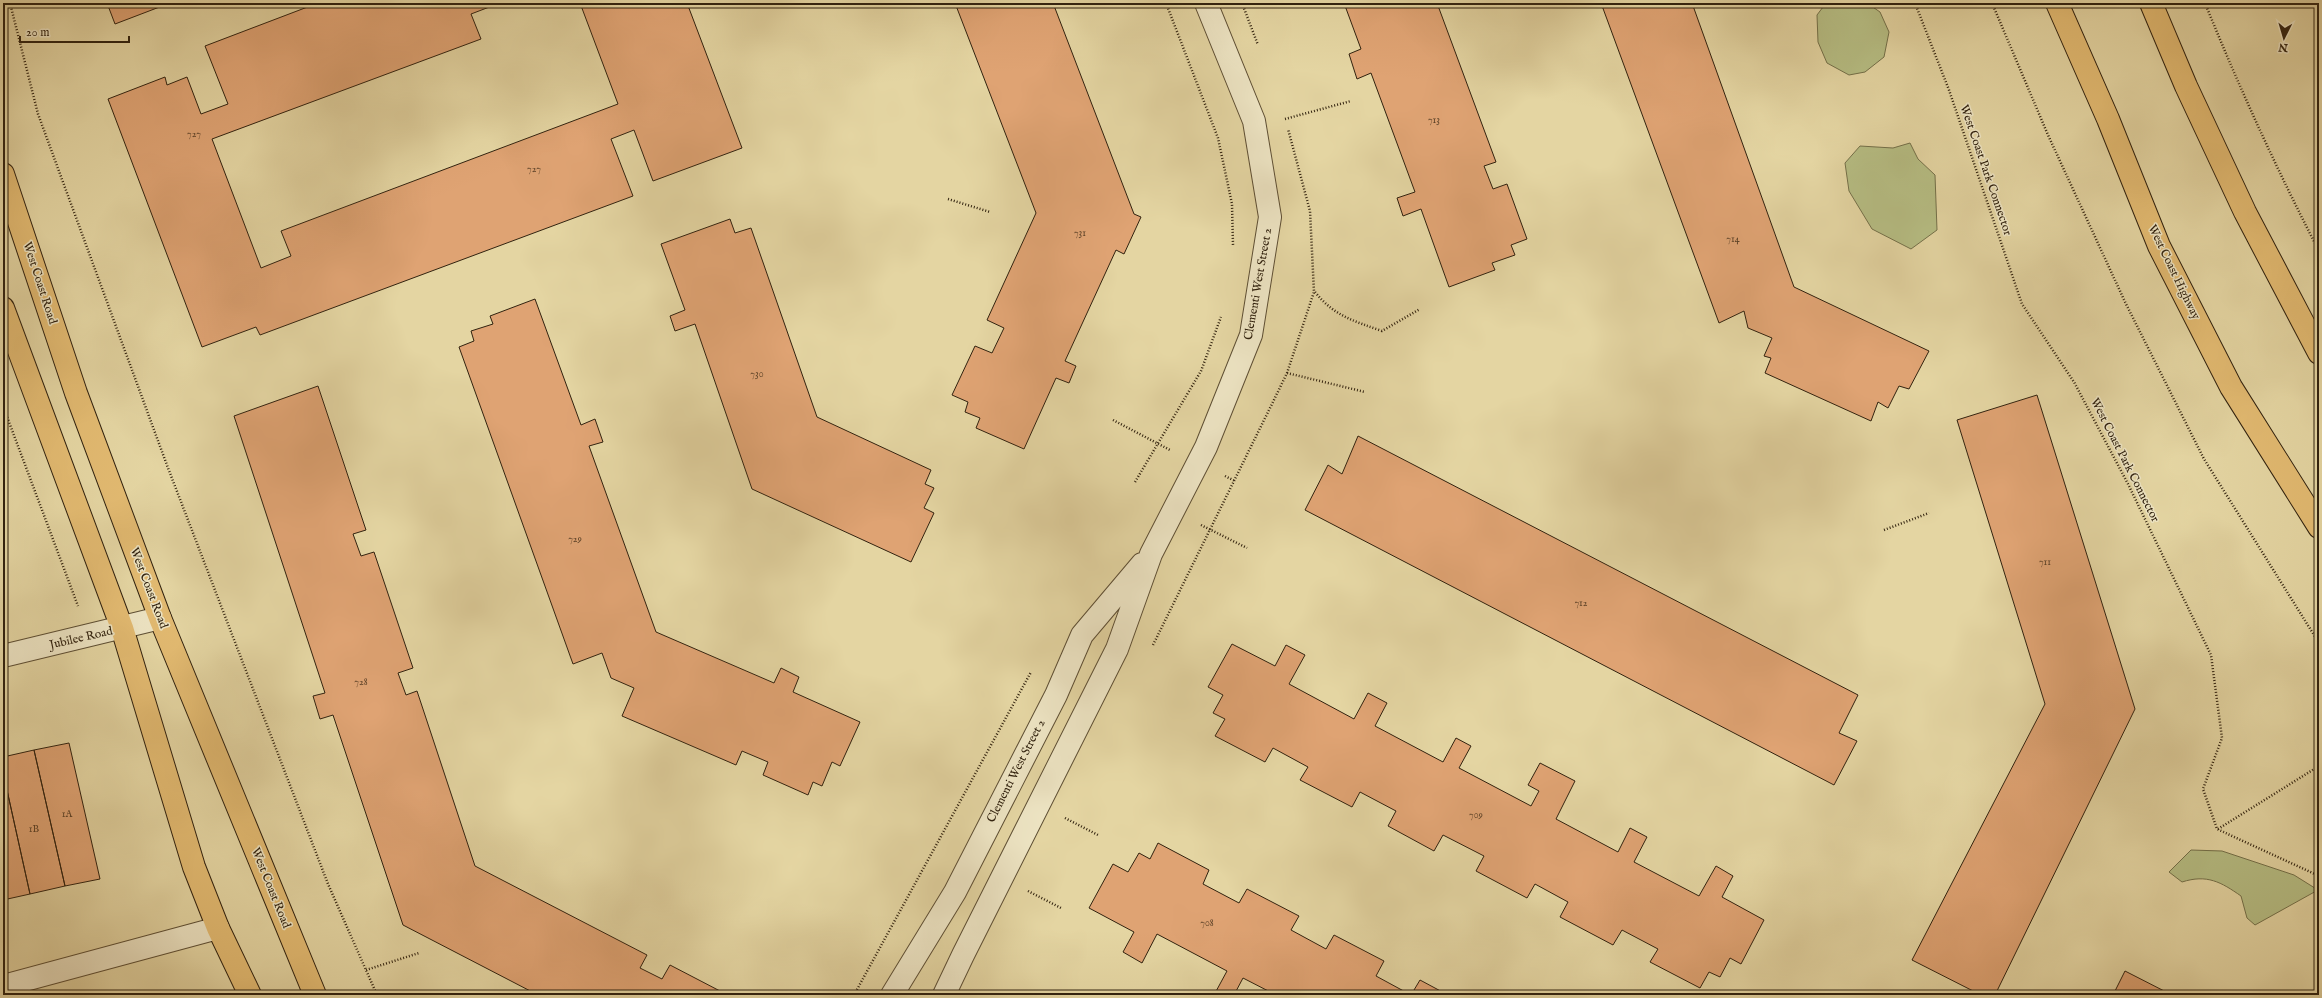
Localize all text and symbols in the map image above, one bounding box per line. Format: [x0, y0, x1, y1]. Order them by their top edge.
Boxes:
scale bar [20, 18, 129, 44]
north arrow [2264, 18, 2304, 58]
text: 20 m [26, 25, 49, 40]
text: N [2277, 40, 2290, 54]
street label: West Coast Park Connector [1957, 103, 2016, 238]
house number: 713 [1428, 114, 1440, 127]
house number: 727 [187, 128, 201, 141]
house number: 727 [527, 163, 541, 176]
street label: West Coast Highway [2145, 222, 2203, 322]
street label: Clementi West Street 2 [1241, 226, 1275, 341]
house number: 731 [1074, 227, 1086, 240]
house number: 714 [1726, 233, 1740, 246]
street label: West Coast Road [20, 240, 61, 327]
house number: 730 [750, 368, 764, 381]
street label: West Coast Park Connector [2087, 395, 2163, 525]
house number: 729 [568, 533, 582, 546]
street label: West Coast Road [127, 545, 172, 631]
house number: 711 [2039, 556, 2051, 569]
house number: 712 [1574, 597, 1588, 610]
street label: Jubilee Road [46, 623, 115, 654]
house number: 728 [354, 676, 368, 689]
street label: Clementi West Street 2 [984, 717, 1049, 825]
house number: 1A [62, 808, 72, 821]
house number: 709 [1469, 809, 1483, 822]
house number: 1B [29, 823, 40, 836]
street label: West Coast Road [248, 845, 294, 931]
house number: 708 [1200, 917, 1214, 930]

